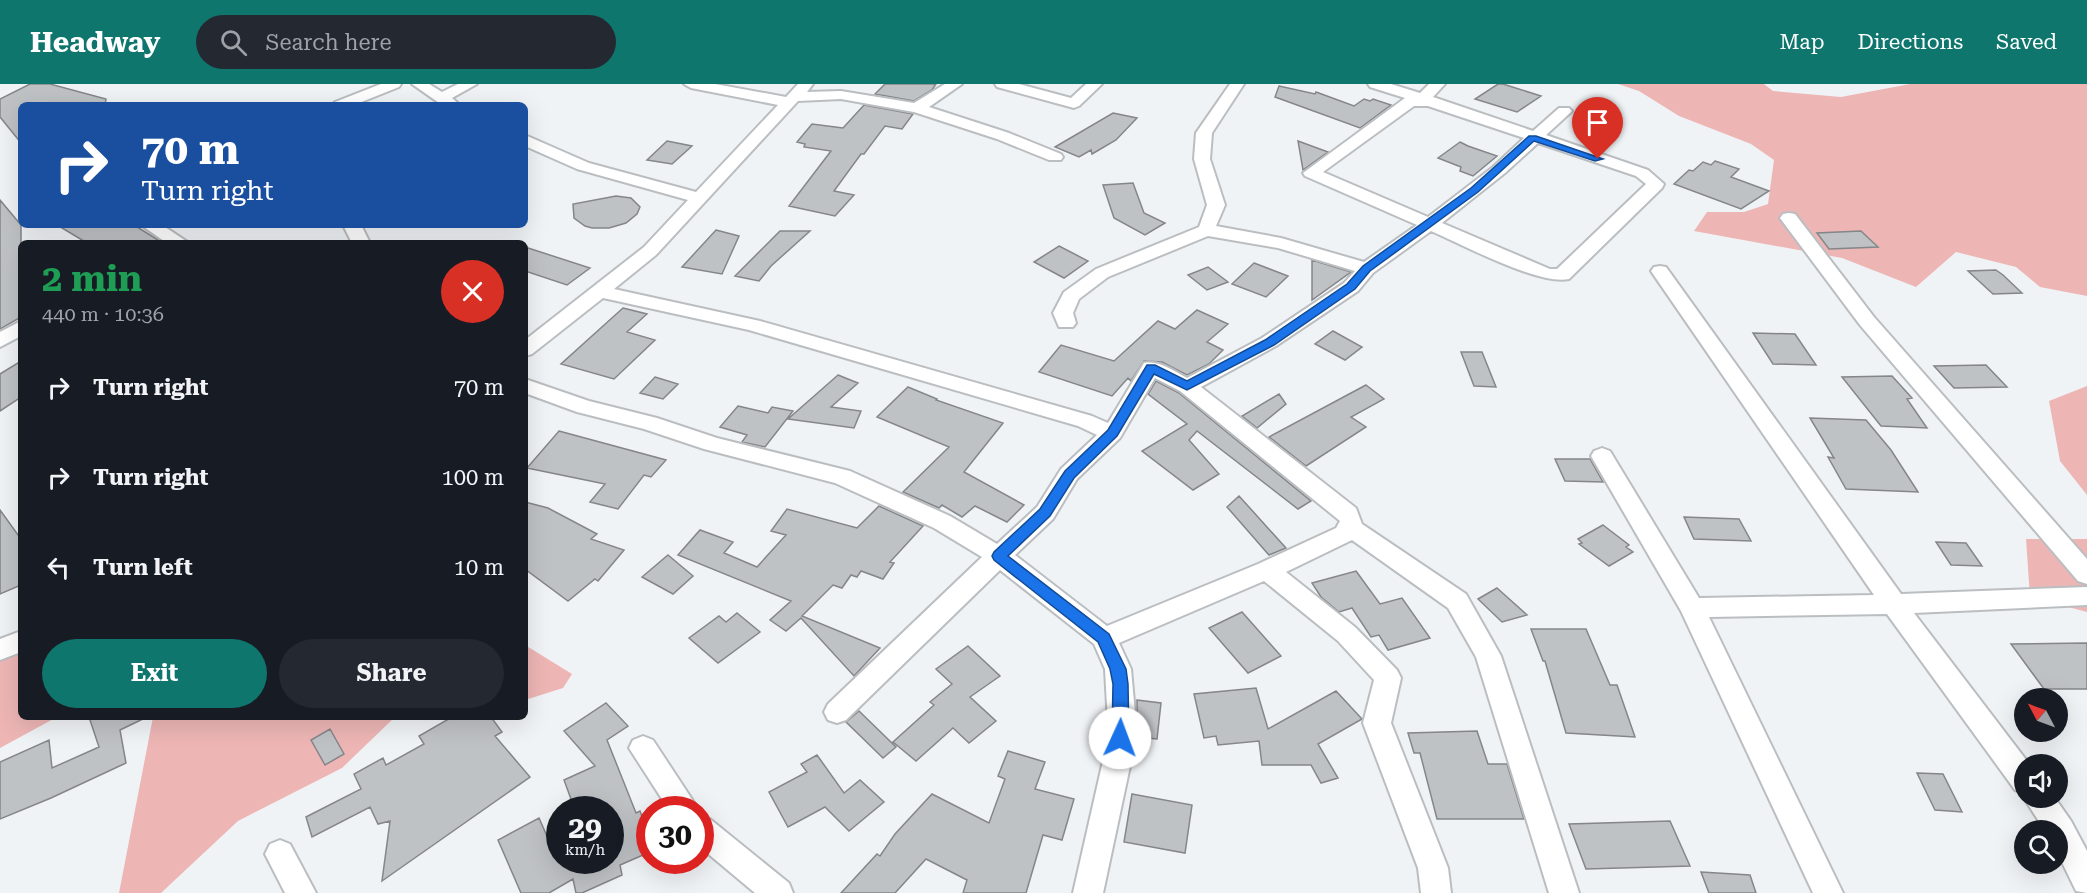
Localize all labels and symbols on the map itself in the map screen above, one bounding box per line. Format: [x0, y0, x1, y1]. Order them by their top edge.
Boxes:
pin [1572, 97, 1623, 159]
north arrow [2014, 688, 2068, 742]
position arrow [1088, 706, 1152, 770]
speed limit sign: 30 [636, 796, 714, 874]

